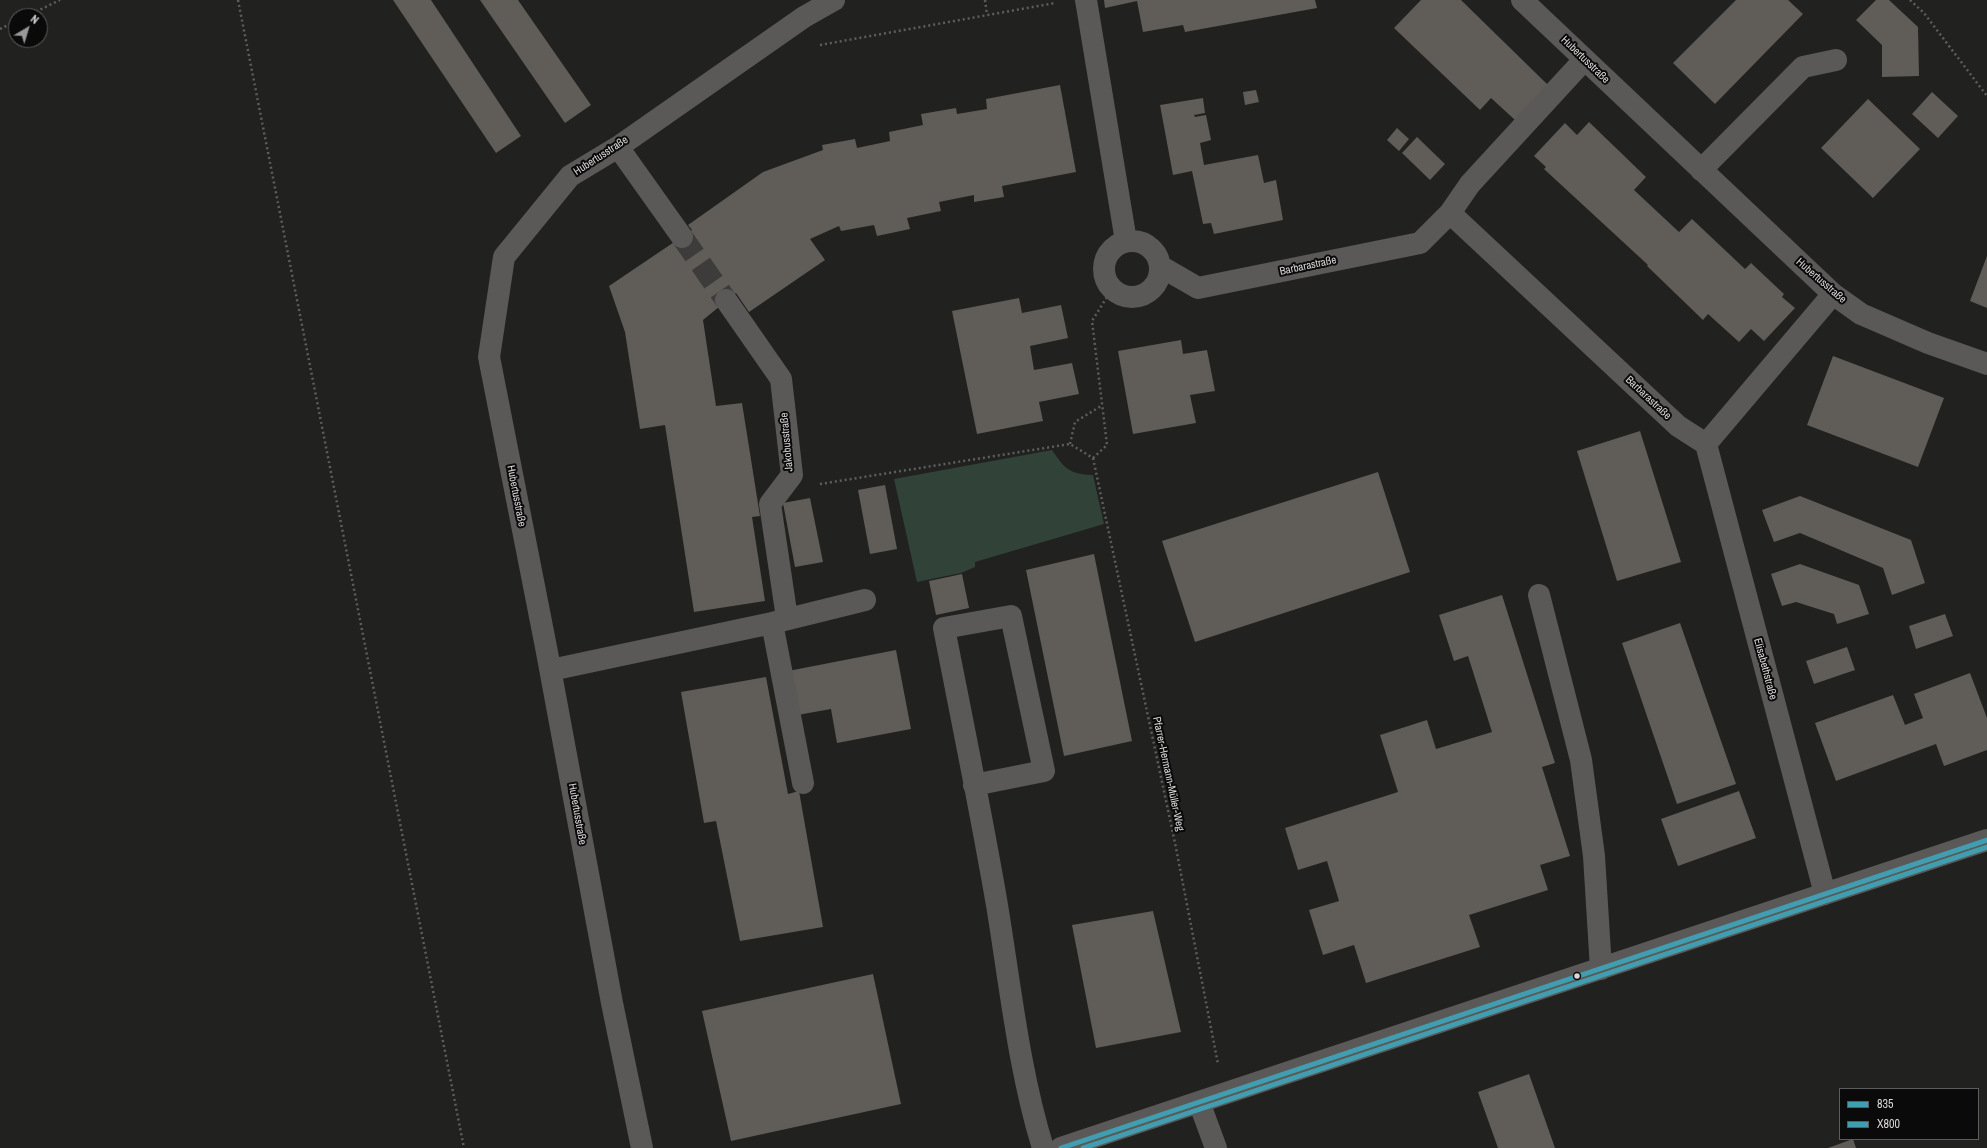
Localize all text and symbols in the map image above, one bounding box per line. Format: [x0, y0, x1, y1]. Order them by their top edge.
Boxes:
north arrow [8, 8, 48, 48]
text: N [28, 12, 42, 27]
street label: Hubertusstraße [1558, 34, 1612, 86]
street label: Hubertusstraße [571, 134, 631, 178]
street label: Barbarastraße [1278, 254, 1338, 278]
street label: Hubertusstraße [1793, 256, 1849, 306]
street label: Barbarastraße [1622, 374, 1674, 422]
street label: Jakobusstraße [778, 412, 796, 472]
street label: Hubertusstraße [504, 464, 528, 528]
street label: Elisabethstraße [1750, 637, 1780, 701]
street label: Pfarrer-Hermann-Müller-Weg [1149, 716, 1187, 832]
street label: Hubertusstraße [565, 782, 589, 846]
unlabelled marker [1572, 971, 1582, 981]
legend [1839, 1088, 1979, 1140]
text: 835 [1877, 1096, 1893, 1112]
text: X800 [1877, 1116, 1900, 1132]

